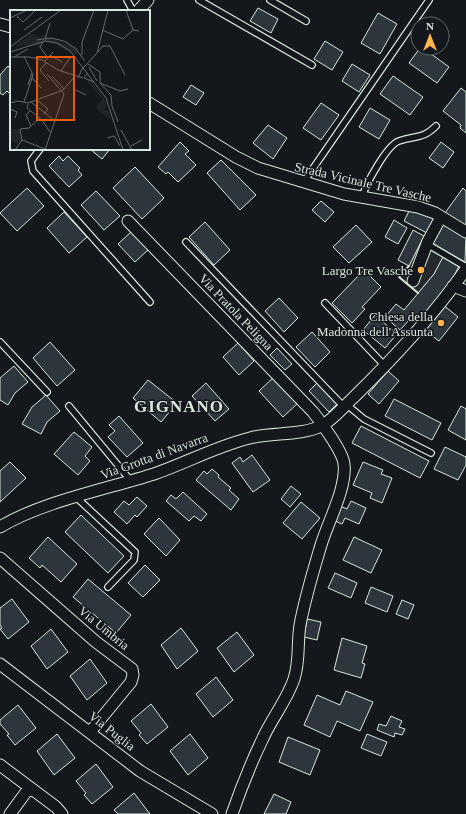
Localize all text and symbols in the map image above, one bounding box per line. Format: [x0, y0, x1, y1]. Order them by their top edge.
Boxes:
inset map [10, 10, 150, 150]
north arrow [410, 16, 450, 56]
text: N [426, 20, 434, 32]
street label: Strada Vicinale Tre Vasche [293, 159, 433, 205]
place label: Largo Tre Vasche [322, 263, 413, 278]
marker: Largo Tre Vasche [416, 265, 426, 275]
street label: Via Pratola Peligna [196, 271, 276, 353]
place label: Chiesa della Madonna dell'Assunta [317, 309, 433, 339]
marker: Chiesa della Madonna dell'Assunta [436, 318, 446, 328]
district label: GIGNANO [134, 397, 224, 416]
street label: Via Grotta di Navarra [98, 430, 210, 482]
street label: Via Umbria [76, 603, 133, 653]
street label: Via Puglia [86, 708, 138, 754]

